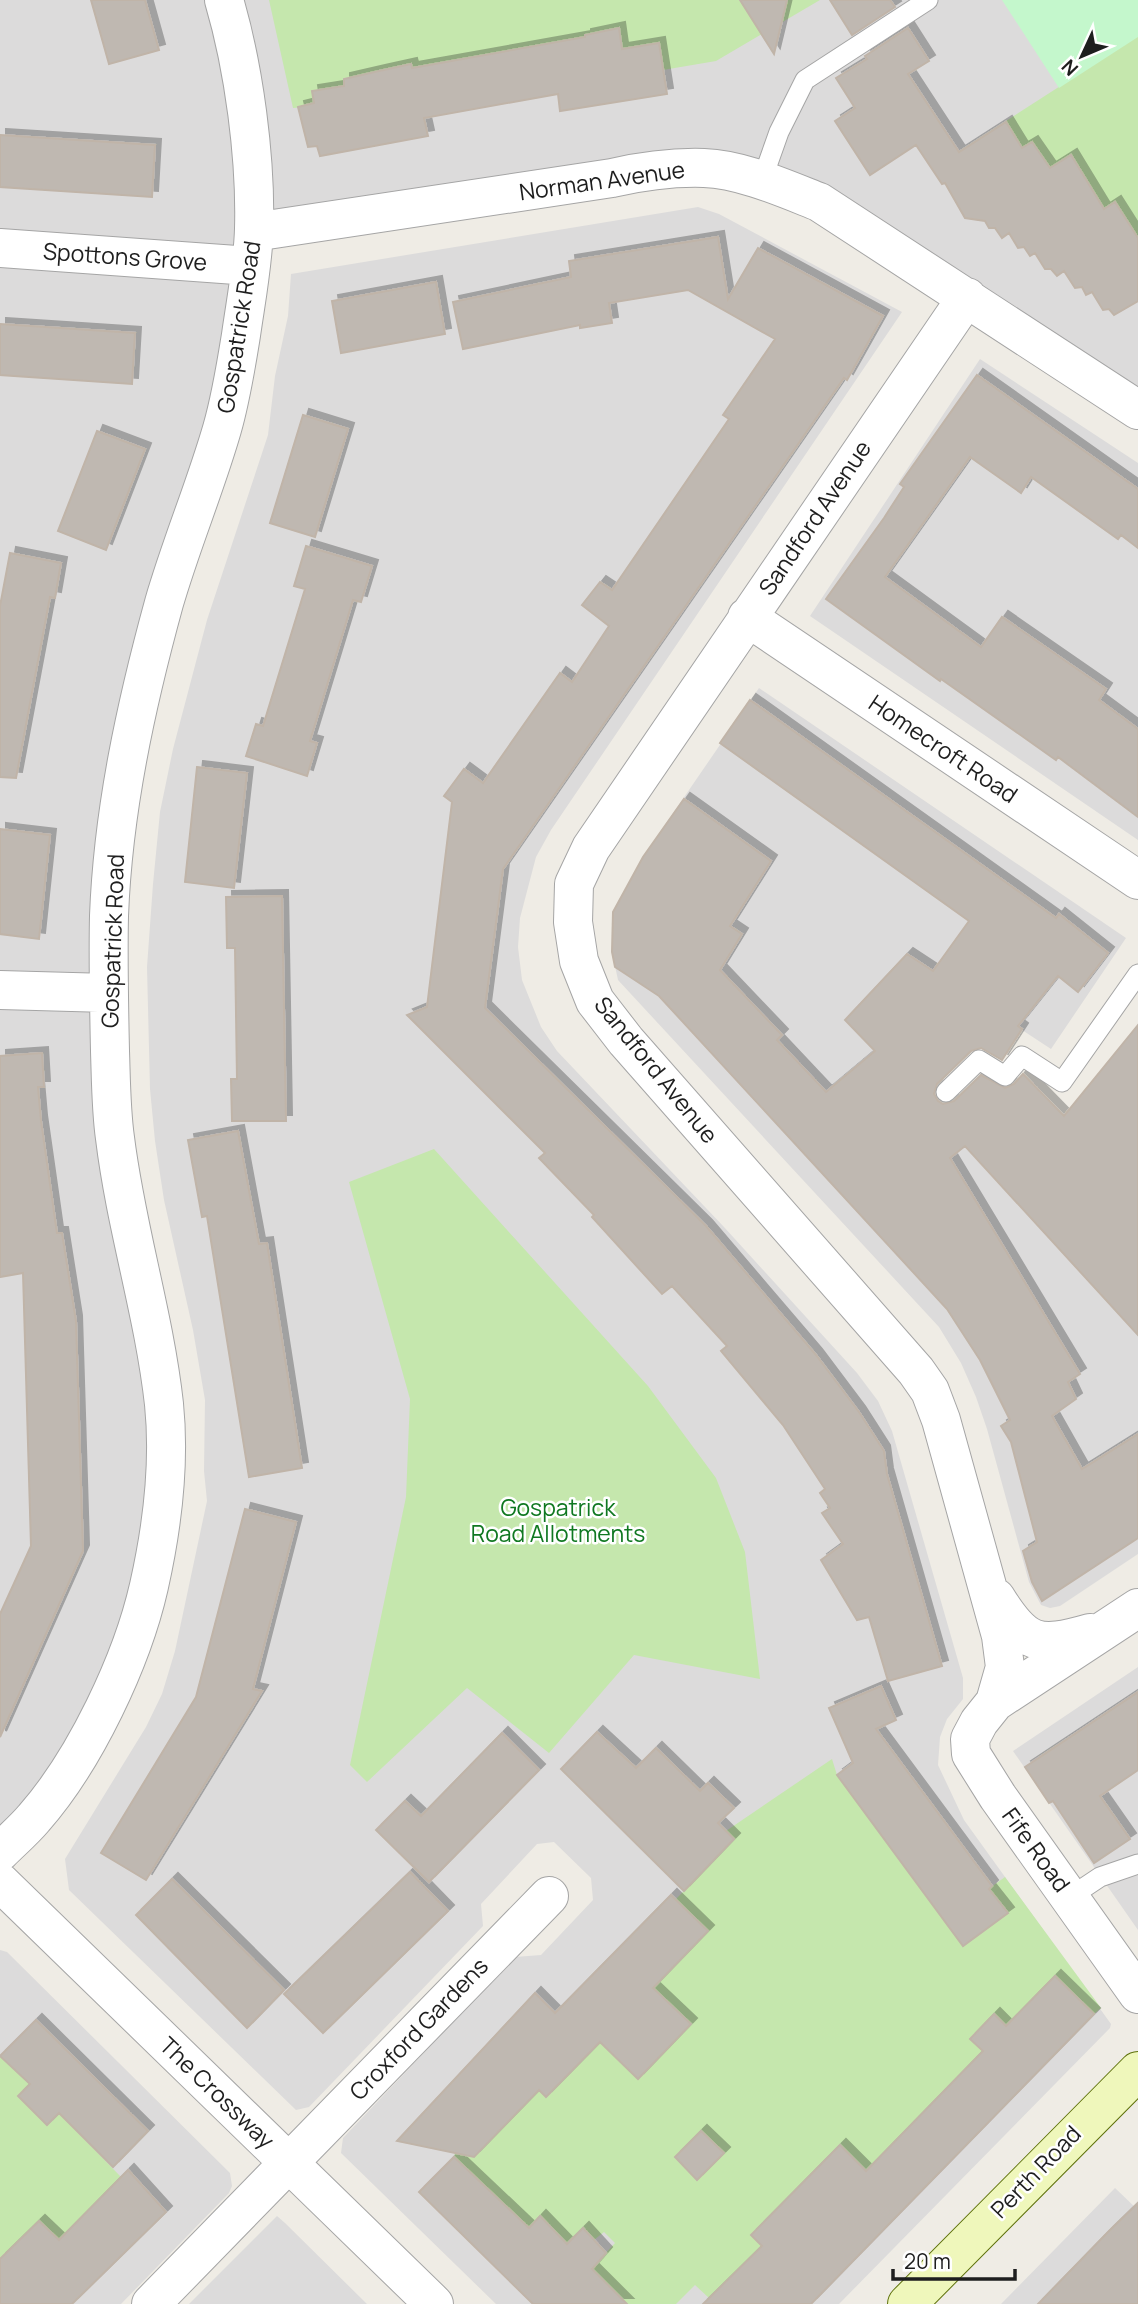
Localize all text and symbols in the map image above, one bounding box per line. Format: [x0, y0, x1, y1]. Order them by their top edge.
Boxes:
north arrow [1047, 21, 1117, 91]
text: N [1056, 54, 1084, 82]
street label: Norman Avenue [517, 153, 687, 207]
street label: Spottons Grove [42, 234, 208, 278]
street label: Gospatrick Road [209, 238, 267, 415]
street label: Sandford Avenue [750, 434, 878, 601]
street label: Homecroft Road [863, 687, 1024, 810]
street label: Gospatrick Road [93, 853, 131, 1029]
street label: Sandford Avenue [588, 989, 726, 1150]
park label: Gospatrick Road Allotments [471, 1491, 645, 1549]
street label: Fife Road [995, 1801, 1078, 1898]
street label: Croxford Gardens [342, 1950, 495, 2107]
street label: The Crossway [153, 2029, 282, 2155]
street label: Perth Road [983, 2118, 1088, 2225]
scale bar [893, 2238, 1016, 2282]
text: 20 m [904, 2247, 951, 2275]

